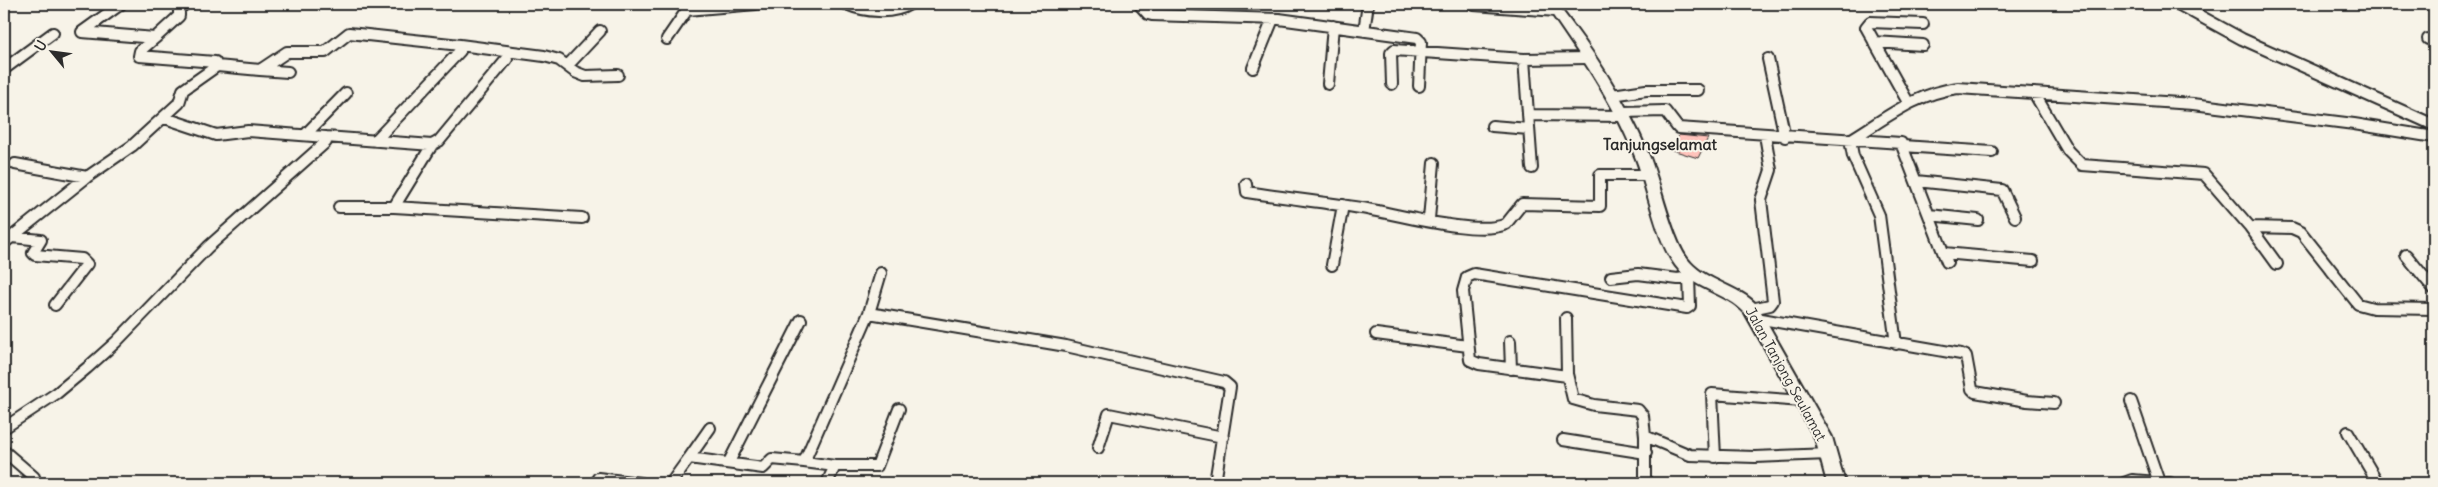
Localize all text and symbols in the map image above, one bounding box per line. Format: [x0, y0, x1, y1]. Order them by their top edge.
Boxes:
north arrow [28, 28, 78, 78]
text: U [30, 37, 51, 54]
district label: Tanjungselamat [1603, 134, 1718, 155]
street label: Jalan Tanjong Seulamat [1742, 304, 1830, 444]

